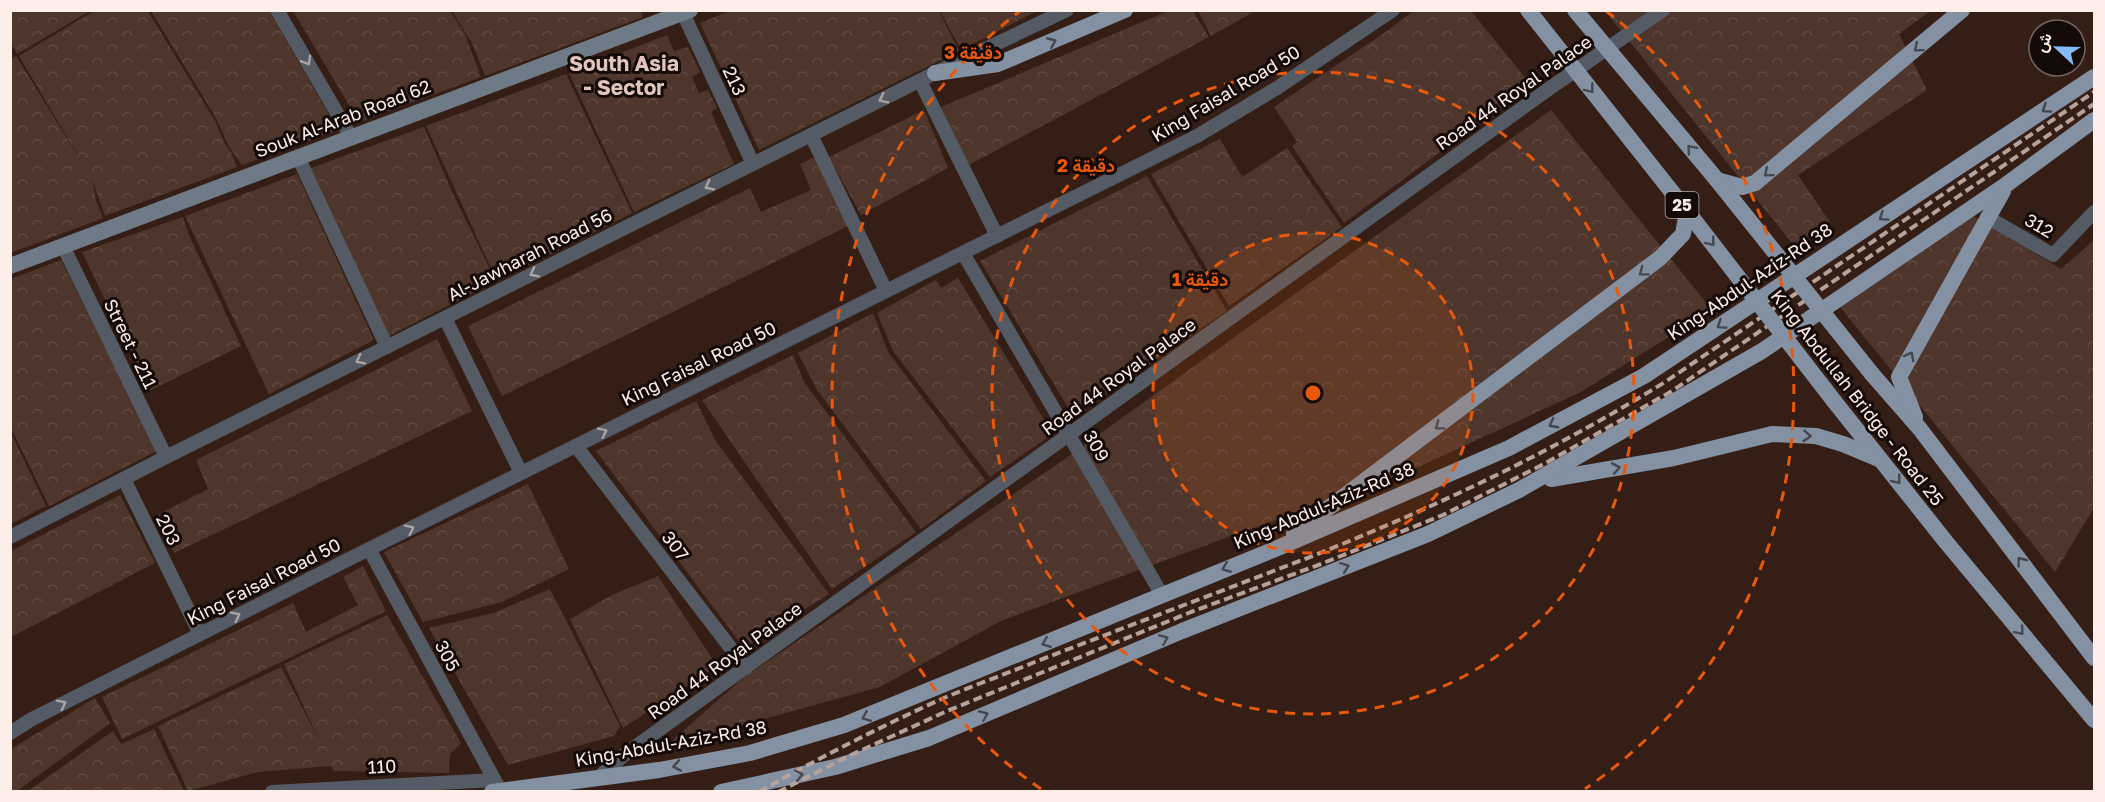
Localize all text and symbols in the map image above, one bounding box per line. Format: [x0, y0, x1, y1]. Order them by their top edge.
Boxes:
north arrow [2027, 18, 2087, 78]
street label: Road 44 Royal Palace [1431, 30, 1596, 154]
text: ش [2030, 30, 2056, 55]
one-way arrow [1045, 37, 1056, 49]
street label: King Faisal Road 50 [1147, 40, 1304, 146]
text: 3 دقيقة [944, 41, 1002, 64]
one-way arrow [1914, 41, 1925, 52]
district label: South Asia - Sector [569, 50, 679, 100]
one-way arrow [299, 55, 311, 65]
street label: 213 [719, 62, 751, 99]
street label: Souk Al-Arab Road 62 [252, 74, 433, 162]
one-way arrow [1583, 82, 1594, 93]
one-way arrow [879, 92, 889, 103]
one-way arrow [2042, 102, 2053, 113]
one-way arrow [1687, 145, 1698, 156]
text: 2 دقيقة [1057, 154, 1115, 177]
one-way arrow [1764, 166, 1775, 177]
one-way arrow [704, 179, 715, 191]
road number: 25 [1666, 192, 1698, 218]
street label: Al-Jawharah Road 56 [444, 203, 616, 305]
street label: 312 [2021, 208, 2058, 242]
one-way arrow [1879, 210, 1890, 221]
street label: King-Abdul-Aziz-Rd 38 [1663, 218, 1836, 345]
one-way arrow [1704, 236, 1715, 247]
one-way arrow [1638, 265, 1649, 276]
one-way arrow [529, 266, 540, 278]
text: 1 دقيقة [1172, 268, 1228, 291]
street label: King Abdullah Bridge - Road 25 [1767, 285, 1949, 510]
street label: Street - 211 [100, 295, 162, 392]
street label: Road 44 Royal Palace [1037, 313, 1200, 440]
street label: King Faisal Road 50 [618, 316, 780, 410]
one-way arrow [1717, 318, 1728, 329]
one-way arrow [1903, 352, 1914, 363]
one-way arrow [355, 353, 366, 365]
centre of rings [1303, 383, 1323, 403]
one-way arrow [1549, 417, 1560, 428]
one-way arrow [1435, 419, 1446, 430]
street label: 309 [1079, 426, 1115, 465]
one-way arrow [597, 428, 608, 440]
one-way arrow [1803, 429, 1812, 442]
street label: King-Abdul-Aziz-Rd 38 [1230, 457, 1417, 553]
one-way arrow [1612, 462, 1621, 474]
one-way arrow [1889, 473, 1900, 484]
street label: 203 [152, 510, 186, 549]
one-way arrow [403, 524, 414, 536]
street label: 307 [658, 526, 694, 564]
street label: King Faisal Road 50 [183, 533, 344, 629]
one-way arrow [2017, 557, 2028, 568]
one-way arrow [1221, 561, 1232, 573]
one-way arrow [1339, 562, 1350, 574]
street label: Road 44 Royal Palace [643, 597, 806, 724]
one-way arrow [229, 612, 240, 624]
one-way arrow [2013, 624, 2024, 635]
one-way arrow [1158, 634, 1169, 646]
street label: 305 [431, 636, 465, 675]
one-way arrow [1041, 636, 1052, 648]
one-way arrow [55, 700, 66, 712]
one-way arrow [861, 710, 872, 722]
one-way arrow [978, 710, 989, 722]
street label: King-Abdul-Aziz-Rd 38 [573, 715, 768, 771]
street label: 110 [367, 754, 397, 778]
one-way arrow [673, 759, 683, 772]
one-way arrow [794, 769, 804, 782]

